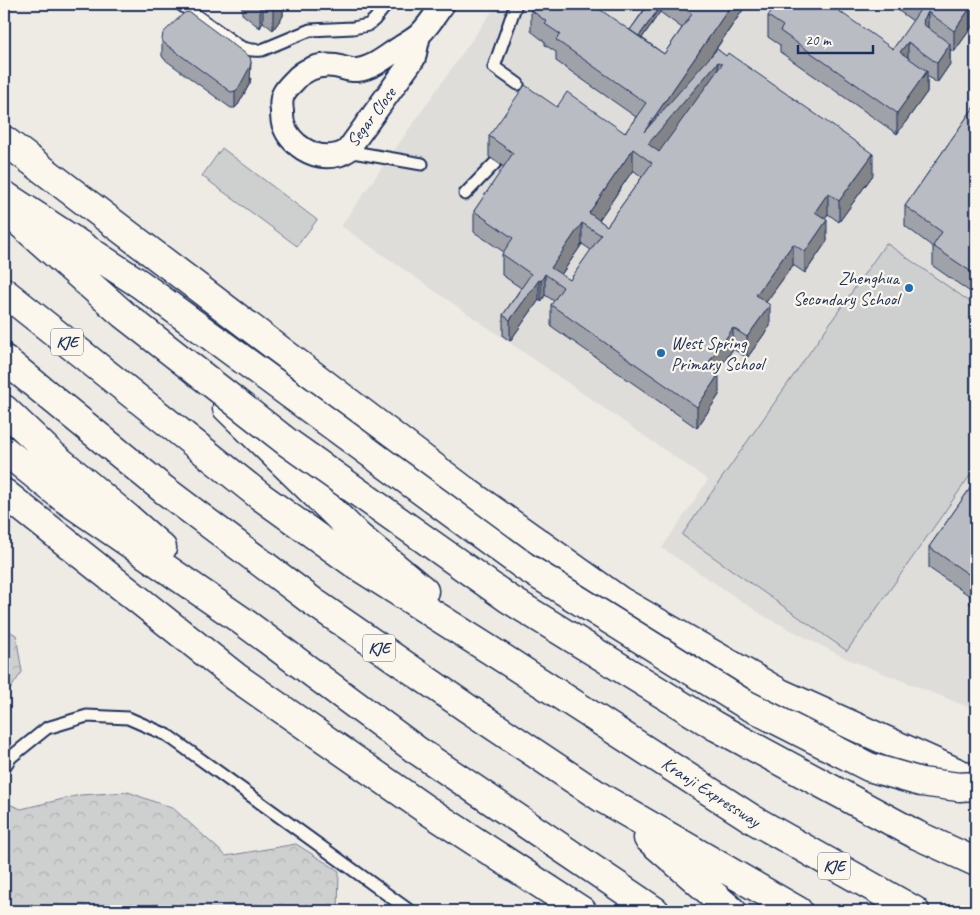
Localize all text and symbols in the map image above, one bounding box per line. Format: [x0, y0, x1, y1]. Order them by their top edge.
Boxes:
scale bar [798, 22, 872, 54]
text: 20 m [805, 31, 832, 50]
street label: Segar Close [342, 82, 401, 151]
place label: Zhenghua Secondary School [793, 267, 902, 310]
marker: Zhenghua Secondary School [903, 282, 915, 294]
road number: KJE [51, 328, 83, 356]
place label: West Spring Primary School [671, 332, 766, 375]
marker: West Spring Primary School [655, 347, 667, 359]
road number: KJE [363, 634, 395, 661]
street label: Kranji Expressway [658, 752, 766, 833]
road number: KJE [818, 852, 850, 879]

